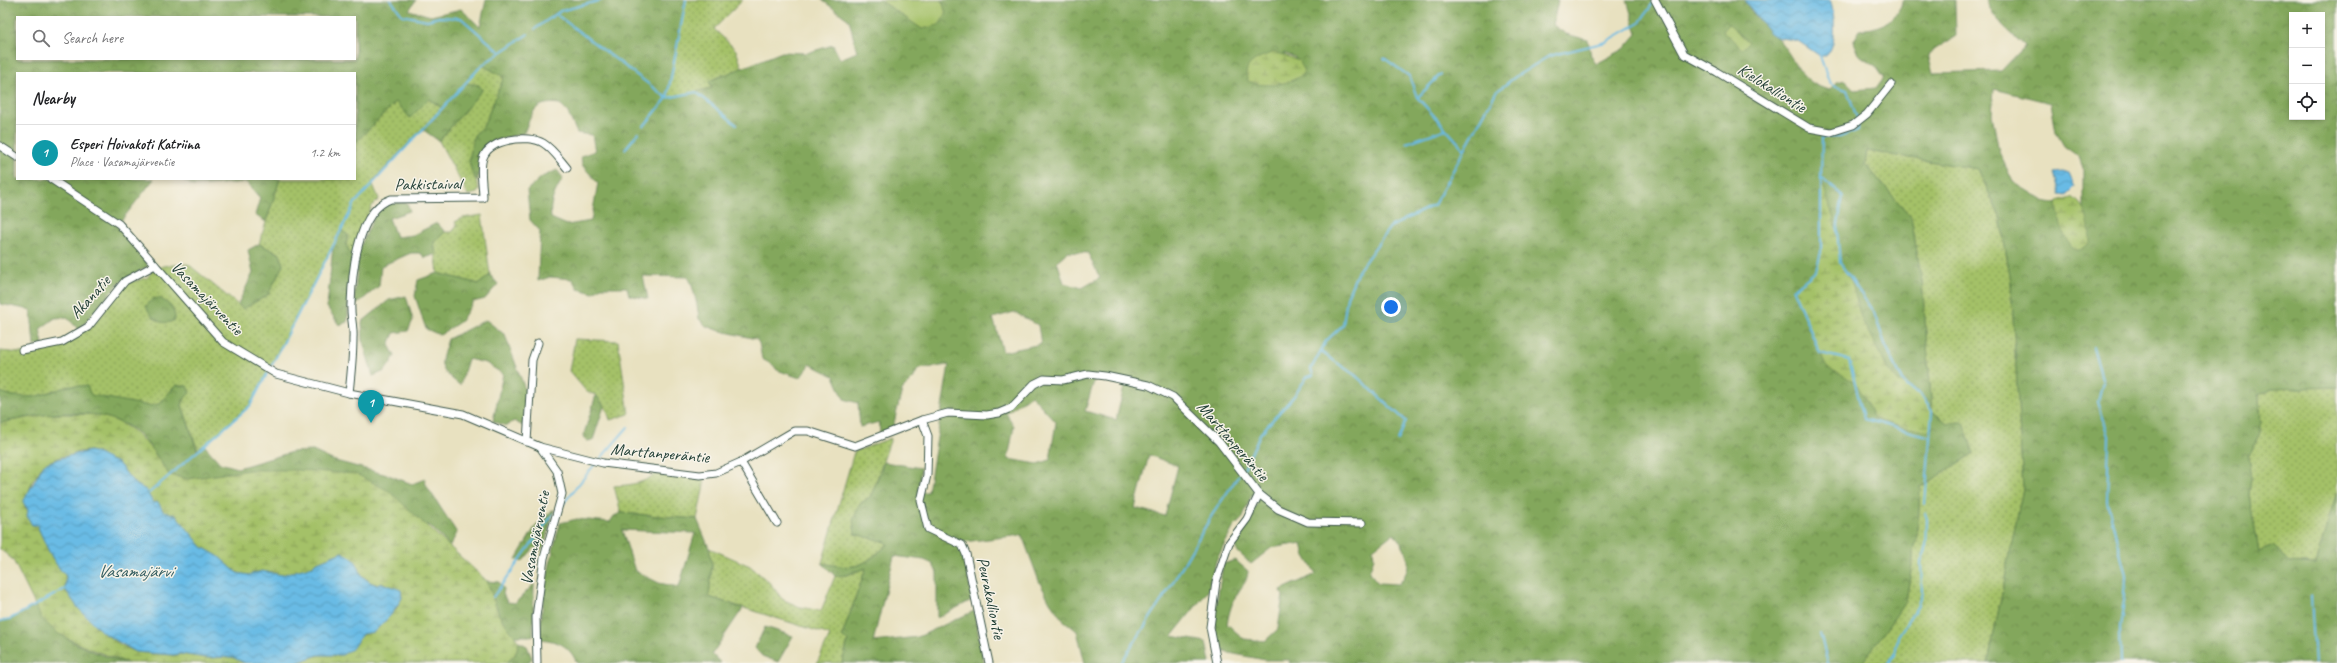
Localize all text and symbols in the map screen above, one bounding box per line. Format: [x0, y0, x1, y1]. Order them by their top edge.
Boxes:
map controls [2289, 12, 2325, 120]
button: + [2289, 12, 2325, 48]
search box [16, 16, 356, 60]
icon: search [30, 27, 52, 49]
text: Search here [62, 29, 123, 48]
button: − [2289, 48, 2325, 84]
street label: Kielokalliontie [1734, 59, 1811, 118]
button: locate [2289, 84, 2325, 120]
text: Nearby [32, 88, 75, 109]
text: Esperi Hoivakoti Katriina [70, 135, 199, 154]
text: 1 [42, 145, 48, 161]
text: 1.2 km [310, 145, 340, 161]
text: Place · Vasamajärventie [70, 154, 174, 170]
street label: Pakkistaival [394, 173, 465, 195]
street label: Vasamajärventie [166, 257, 249, 341]
street label: Akanatie [65, 270, 116, 323]
your location [1381, 297, 1401, 317]
pin: 1 [358, 390, 384, 423]
street label: Marttanperäntie [1193, 397, 1274, 486]
street label: Marttanperäntie [610, 438, 712, 468]
street label: Vasamajärventie [516, 488, 555, 587]
street label: Peurakalliontie [972, 555, 1010, 642]
water label: Vasamajärvi [98, 560, 177, 582]

